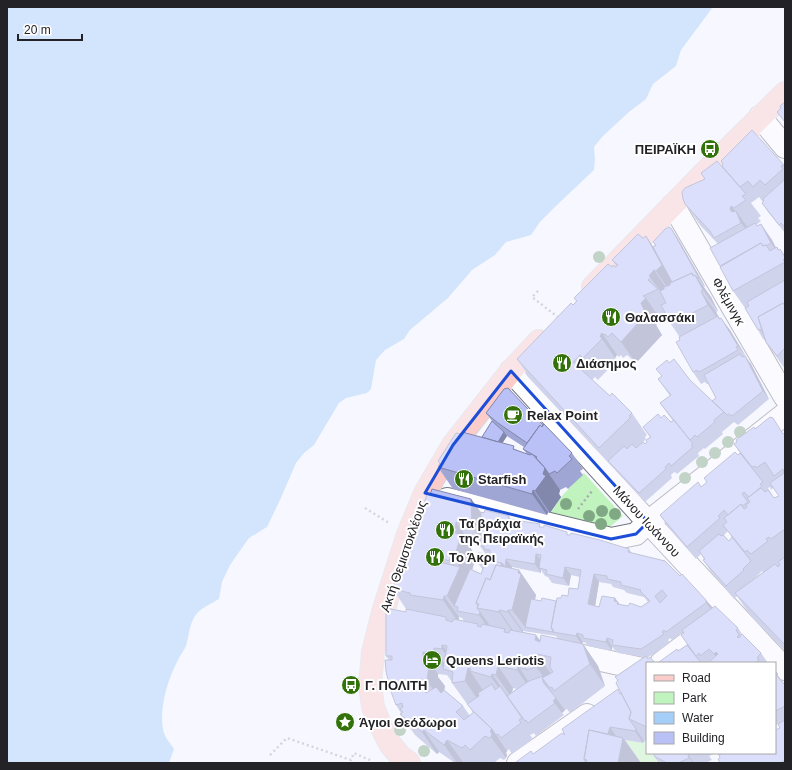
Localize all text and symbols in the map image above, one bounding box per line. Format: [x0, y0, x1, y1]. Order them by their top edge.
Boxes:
scale bar [18, 16, 82, 42]
text: 20 m [24, 23, 51, 37]
bus stop icon: ΠΕΙΡΑΪΚΗ [699, 138, 721, 160]
place label: ΠΕΙΡΑΪΚΗ [635, 142, 696, 157]
street label: Φλέμινγκ [709, 275, 748, 328]
restaurant icon: Θαλασσάκι [600, 306, 622, 328]
place label: Θαλασσάκι [625, 310, 695, 325]
restaurant icon: Διάσημος [551, 352, 573, 374]
place label: Διάσημος [576, 356, 637, 371]
cafe icon: Relax Point [502, 404, 524, 426]
place label: Relax Point [527, 408, 598, 423]
restaurant icon: Starfish [453, 468, 475, 490]
place label: Starfish [478, 472, 526, 487]
street label: Μάνου Ιωάννου [610, 483, 683, 560]
street label: Ακτή Θεμιστοκλέους [377, 498, 430, 614]
place label: Τα βράχια της Πειραϊκής [459, 516, 544, 546]
restaurant icon: Τα βράχια της Πειραϊκής [434, 519, 456, 541]
restaurant icon: Το Άκρι [424, 546, 446, 568]
place label: Το Άκρι [449, 550, 496, 565]
hotel icon: Queens Leriotis [421, 649, 443, 671]
place label: Queens Leriotis [446, 653, 544, 668]
legend [646, 662, 776, 754]
text: Road [682, 671, 711, 685]
bus stop icon: Γ. ΠΟΛΙΤΗ [340, 674, 362, 696]
place label: Γ. ΠΟΛΙΤΗ [365, 678, 427, 693]
text: Park [682, 691, 708, 705]
place icon: Άγιοι Θεόδωροι [334, 711, 356, 733]
text: Water [682, 711, 714, 725]
place label: Άγιοι Θεόδωροι [359, 715, 457, 730]
text: Building [682, 731, 725, 745]

